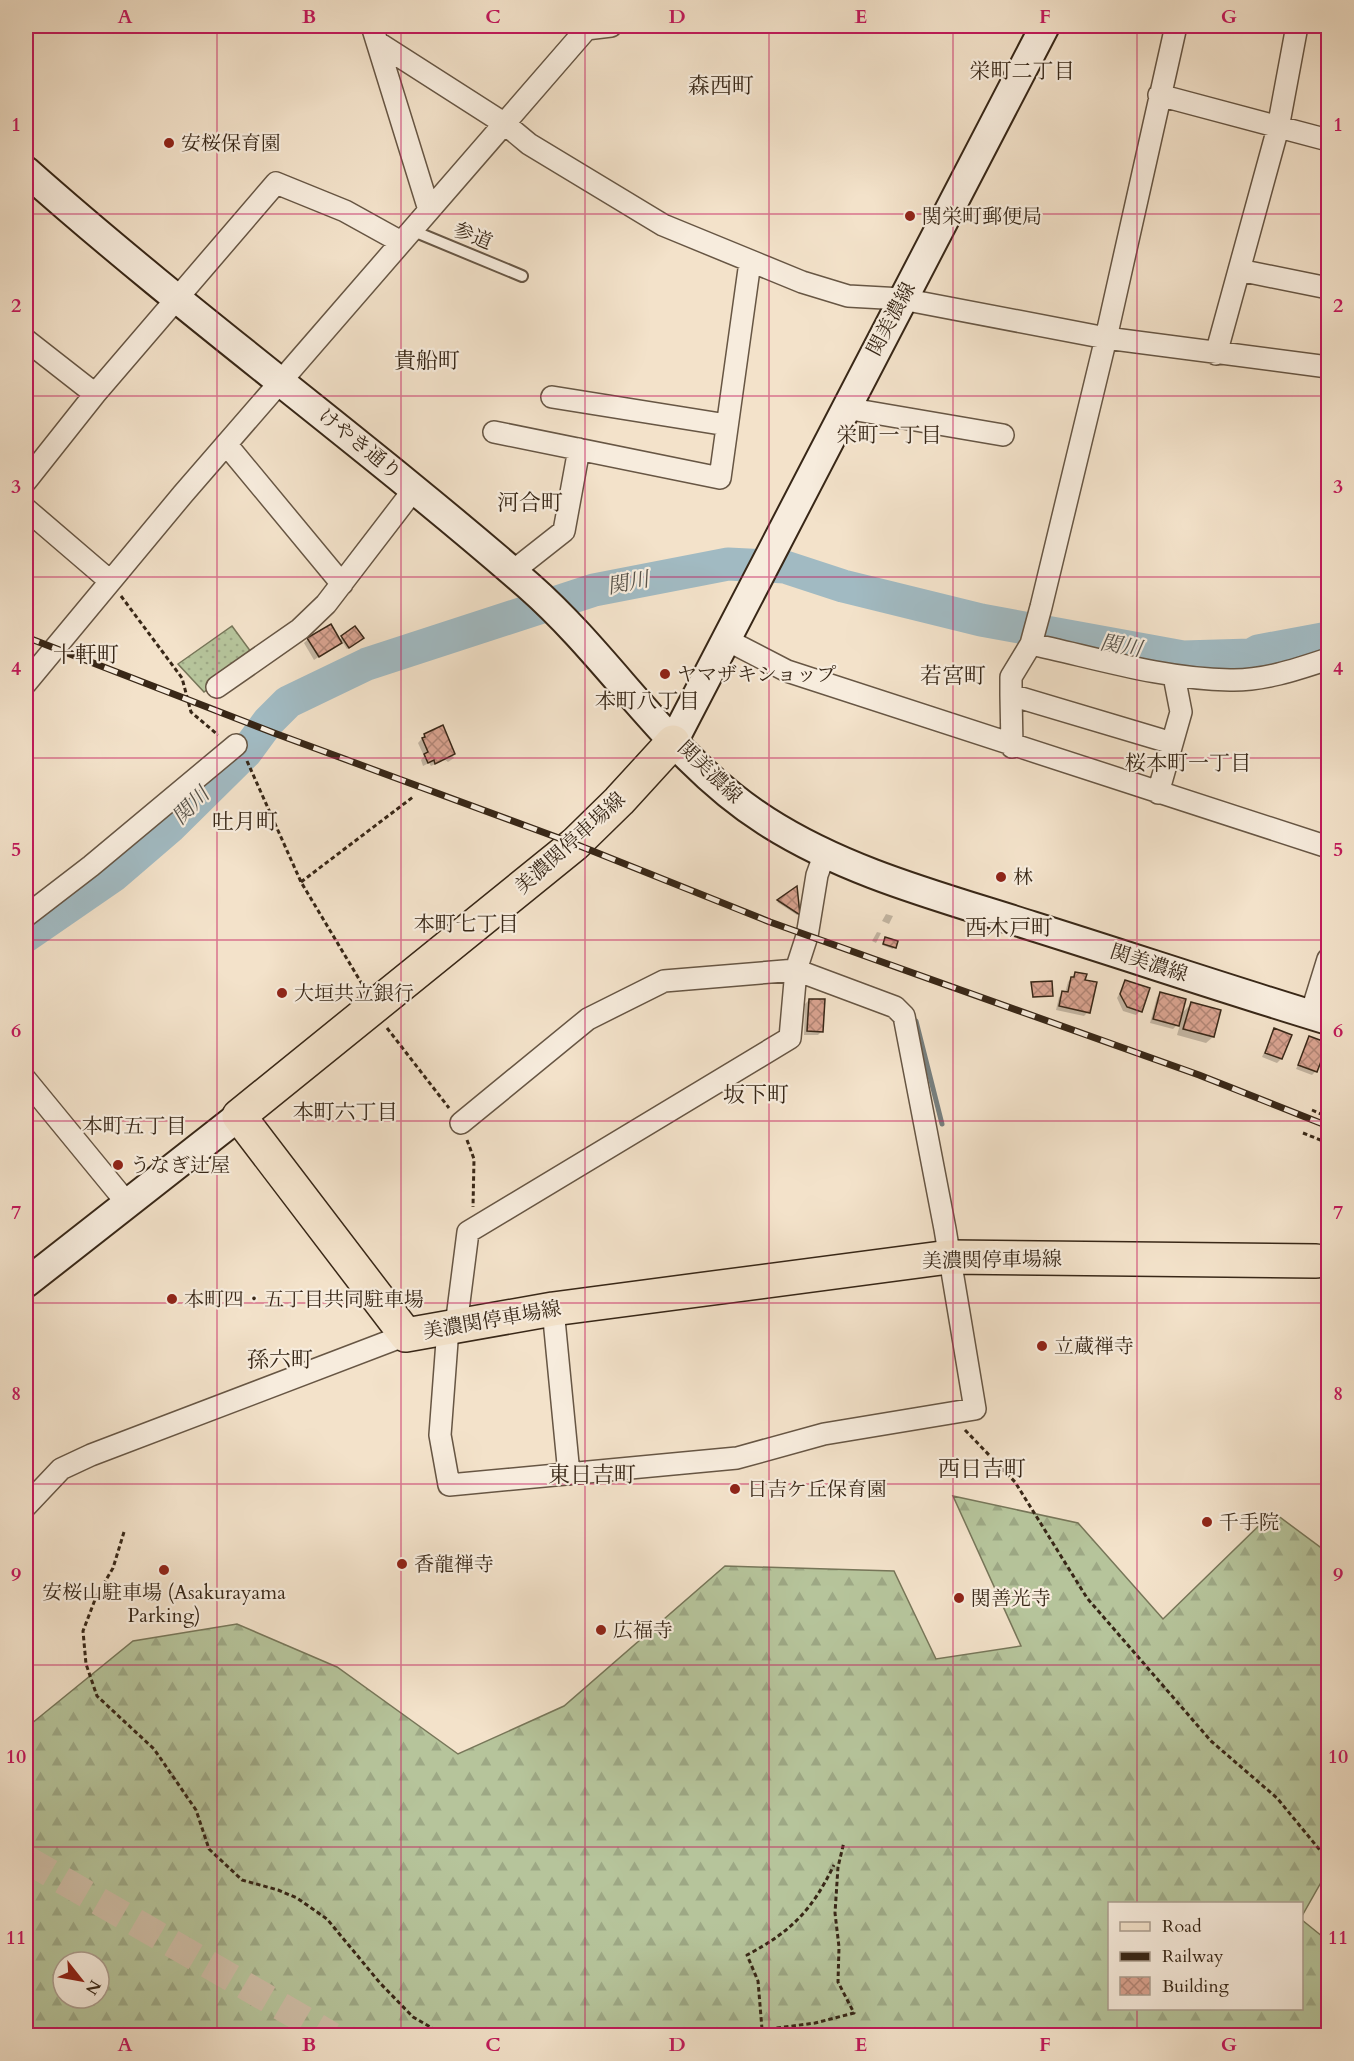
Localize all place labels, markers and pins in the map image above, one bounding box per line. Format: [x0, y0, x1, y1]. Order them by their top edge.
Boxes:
place label: 安桜保育園 [181, 130, 281, 157]
marker: 安桜保育園 [162, 136, 176, 150]
place label: 関栄町郵便局 [922, 203, 1042, 230]
marker: 関栄町郵便局 [903, 209, 917, 223]
place label: ヤマザキショップ [677, 661, 836, 688]
marker: ヤマザキショップ [658, 667, 672, 681]
place label: 林 [1013, 864, 1033, 891]
marker: 林 [994, 870, 1008, 884]
place label: 大垣共立銀行 [294, 980, 414, 1007]
marker: 大垣共立銀行 [275, 986, 289, 1000]
place label: うなぎ辻屋 [130, 1152, 230, 1179]
marker: うなぎ辻屋 [111, 1158, 125, 1172]
place label: 本町四・五丁目共同駐車場 [184, 1286, 424, 1313]
marker: 本町四・五丁目共同駐車場 [165, 1292, 179, 1306]
place label: 立蔵禅寺 [1054, 1333, 1134, 1360]
marker: 立蔵禅寺 [1035, 1339, 1049, 1353]
place label: 日吉ケ丘保育園 [747, 1476, 887, 1503]
marker: 日吉ケ丘保育園 [728, 1482, 742, 1496]
place label: 千手院 [1219, 1509, 1279, 1536]
marker: 千手院 [1200, 1515, 1214, 1529]
place label: 香龍禅寺 [414, 1551, 494, 1578]
marker: 香龍禅寺 [395, 1557, 409, 1571]
marker: 安桜山駐車場 (Asakurayama Parking) [157, 1563, 171, 1577]
place label: 安桜山駐車場 (Asakurayama Parking) [42, 1579, 286, 1629]
place label: 関善光寺 [971, 1585, 1051, 1612]
marker: 関善光寺 [952, 1591, 966, 1605]
place label: 広福寺 [613, 1617, 673, 1644]
marker: 広福寺 [594, 1623, 608, 1637]

